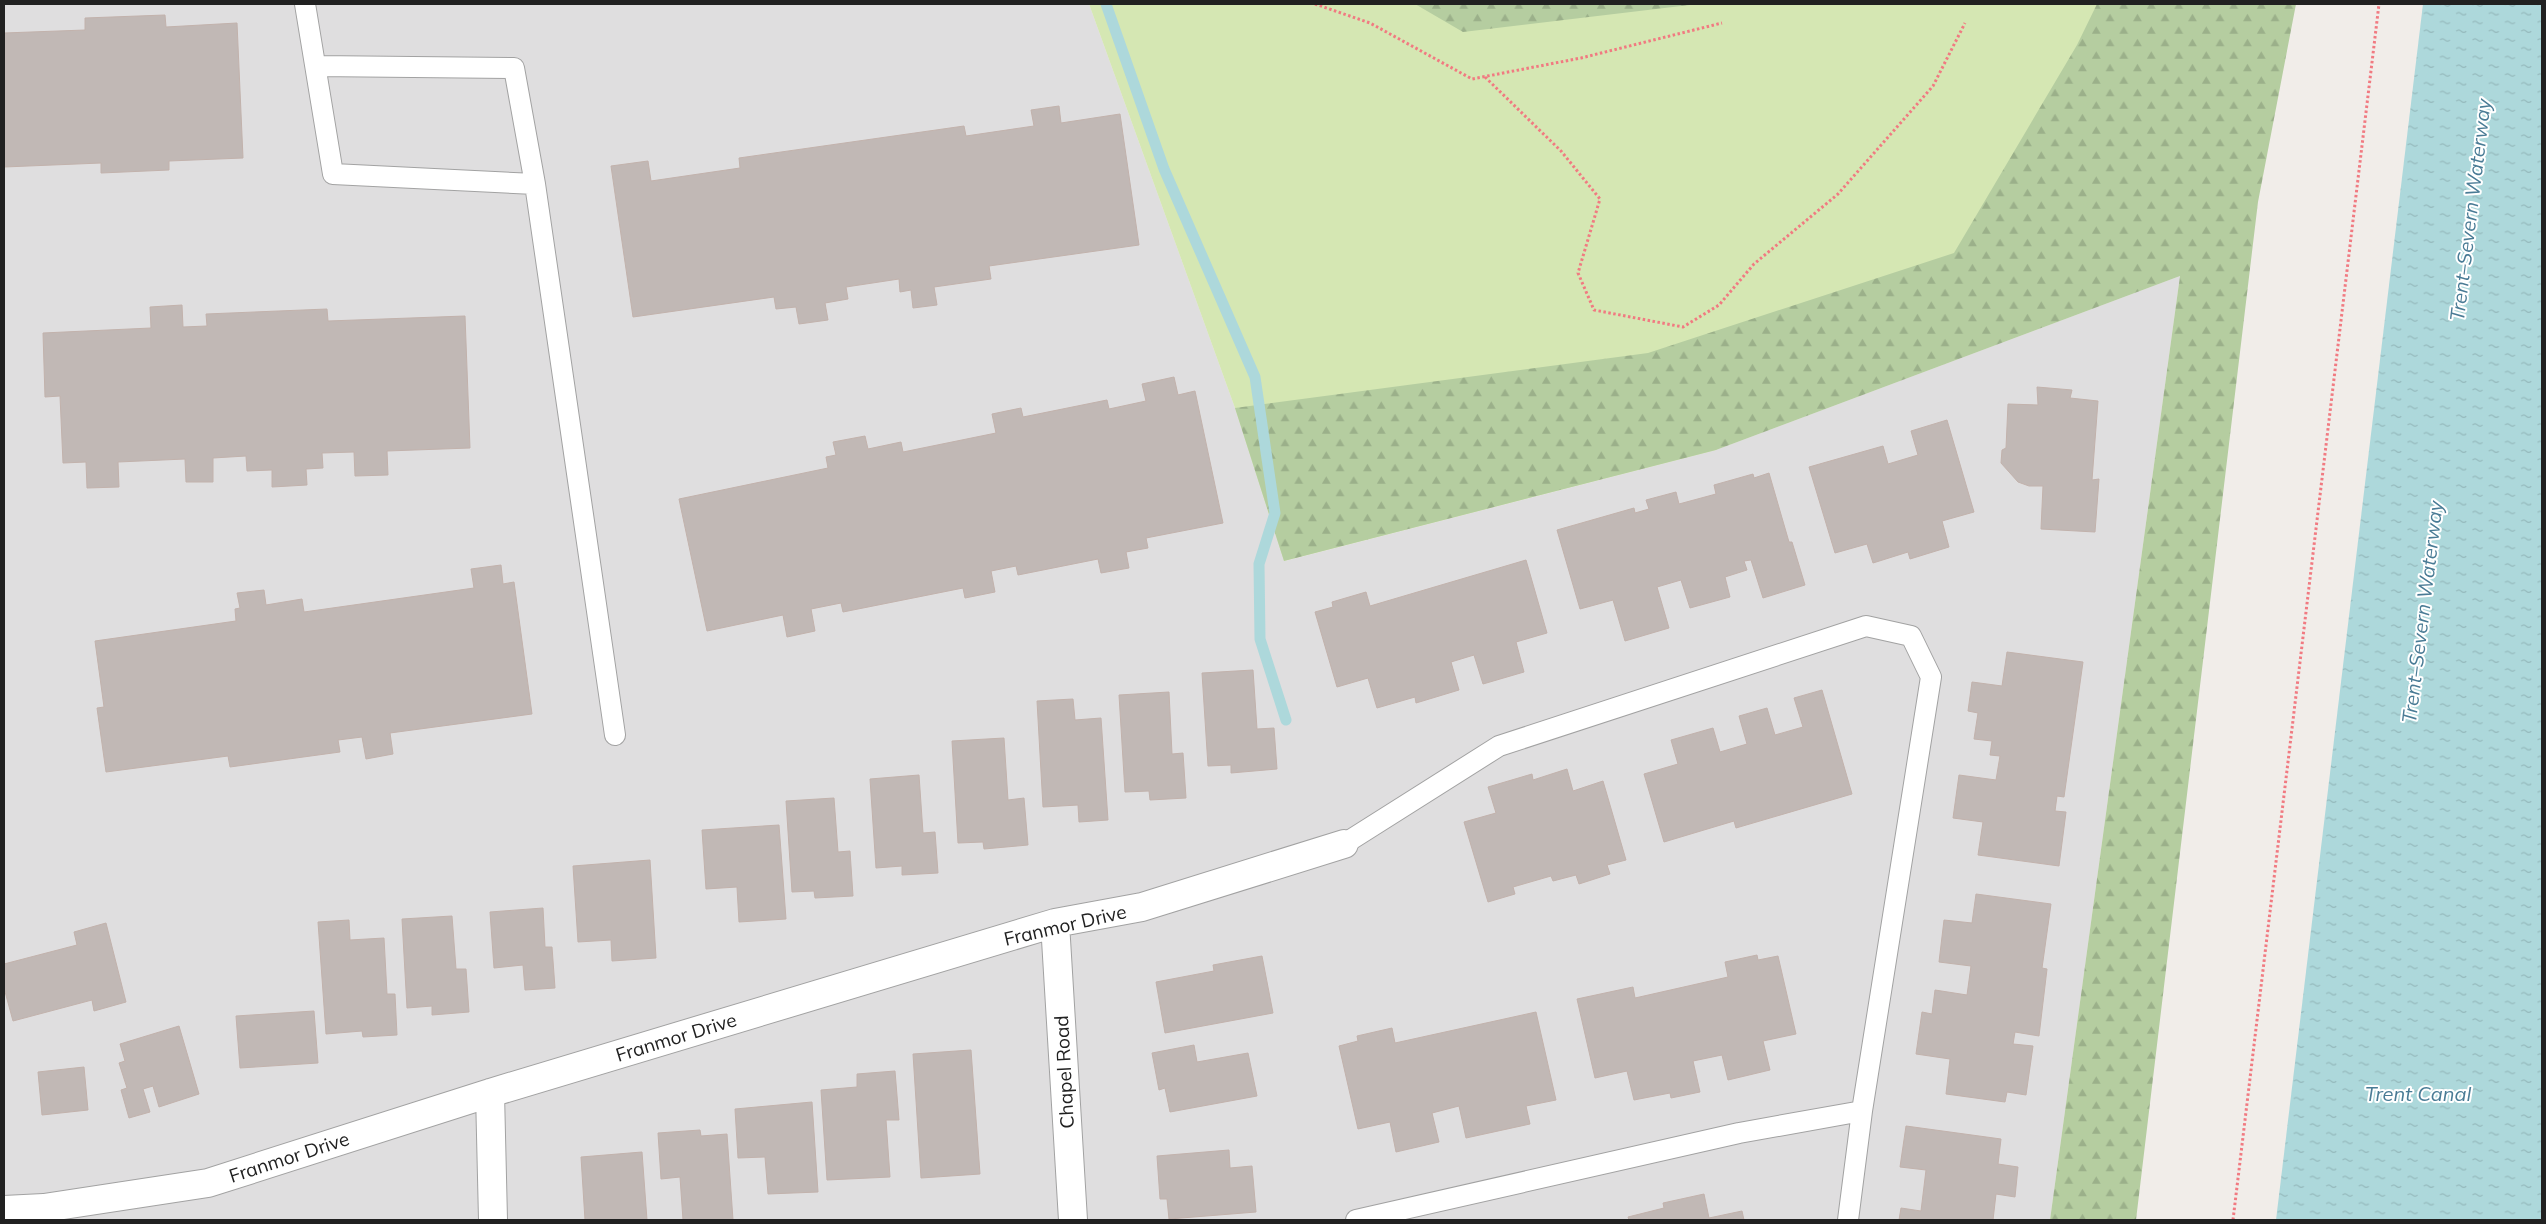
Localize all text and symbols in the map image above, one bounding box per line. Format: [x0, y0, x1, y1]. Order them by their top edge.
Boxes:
water label: Trent–Severn Waterway [2444, 96, 2496, 323]
water label: Trent–Severn Waterway [2396, 498, 2448, 725]
street label: Franmor Drive [1001, 899, 1129, 951]
street label: Franmor Drive [613, 1007, 739, 1067]
street label: Chapel Road [1049, 1015, 1079, 1129]
water label: Trent Canal [2365, 1081, 2471, 1106]
street label: Franmor Drive [226, 1126, 352, 1188]

